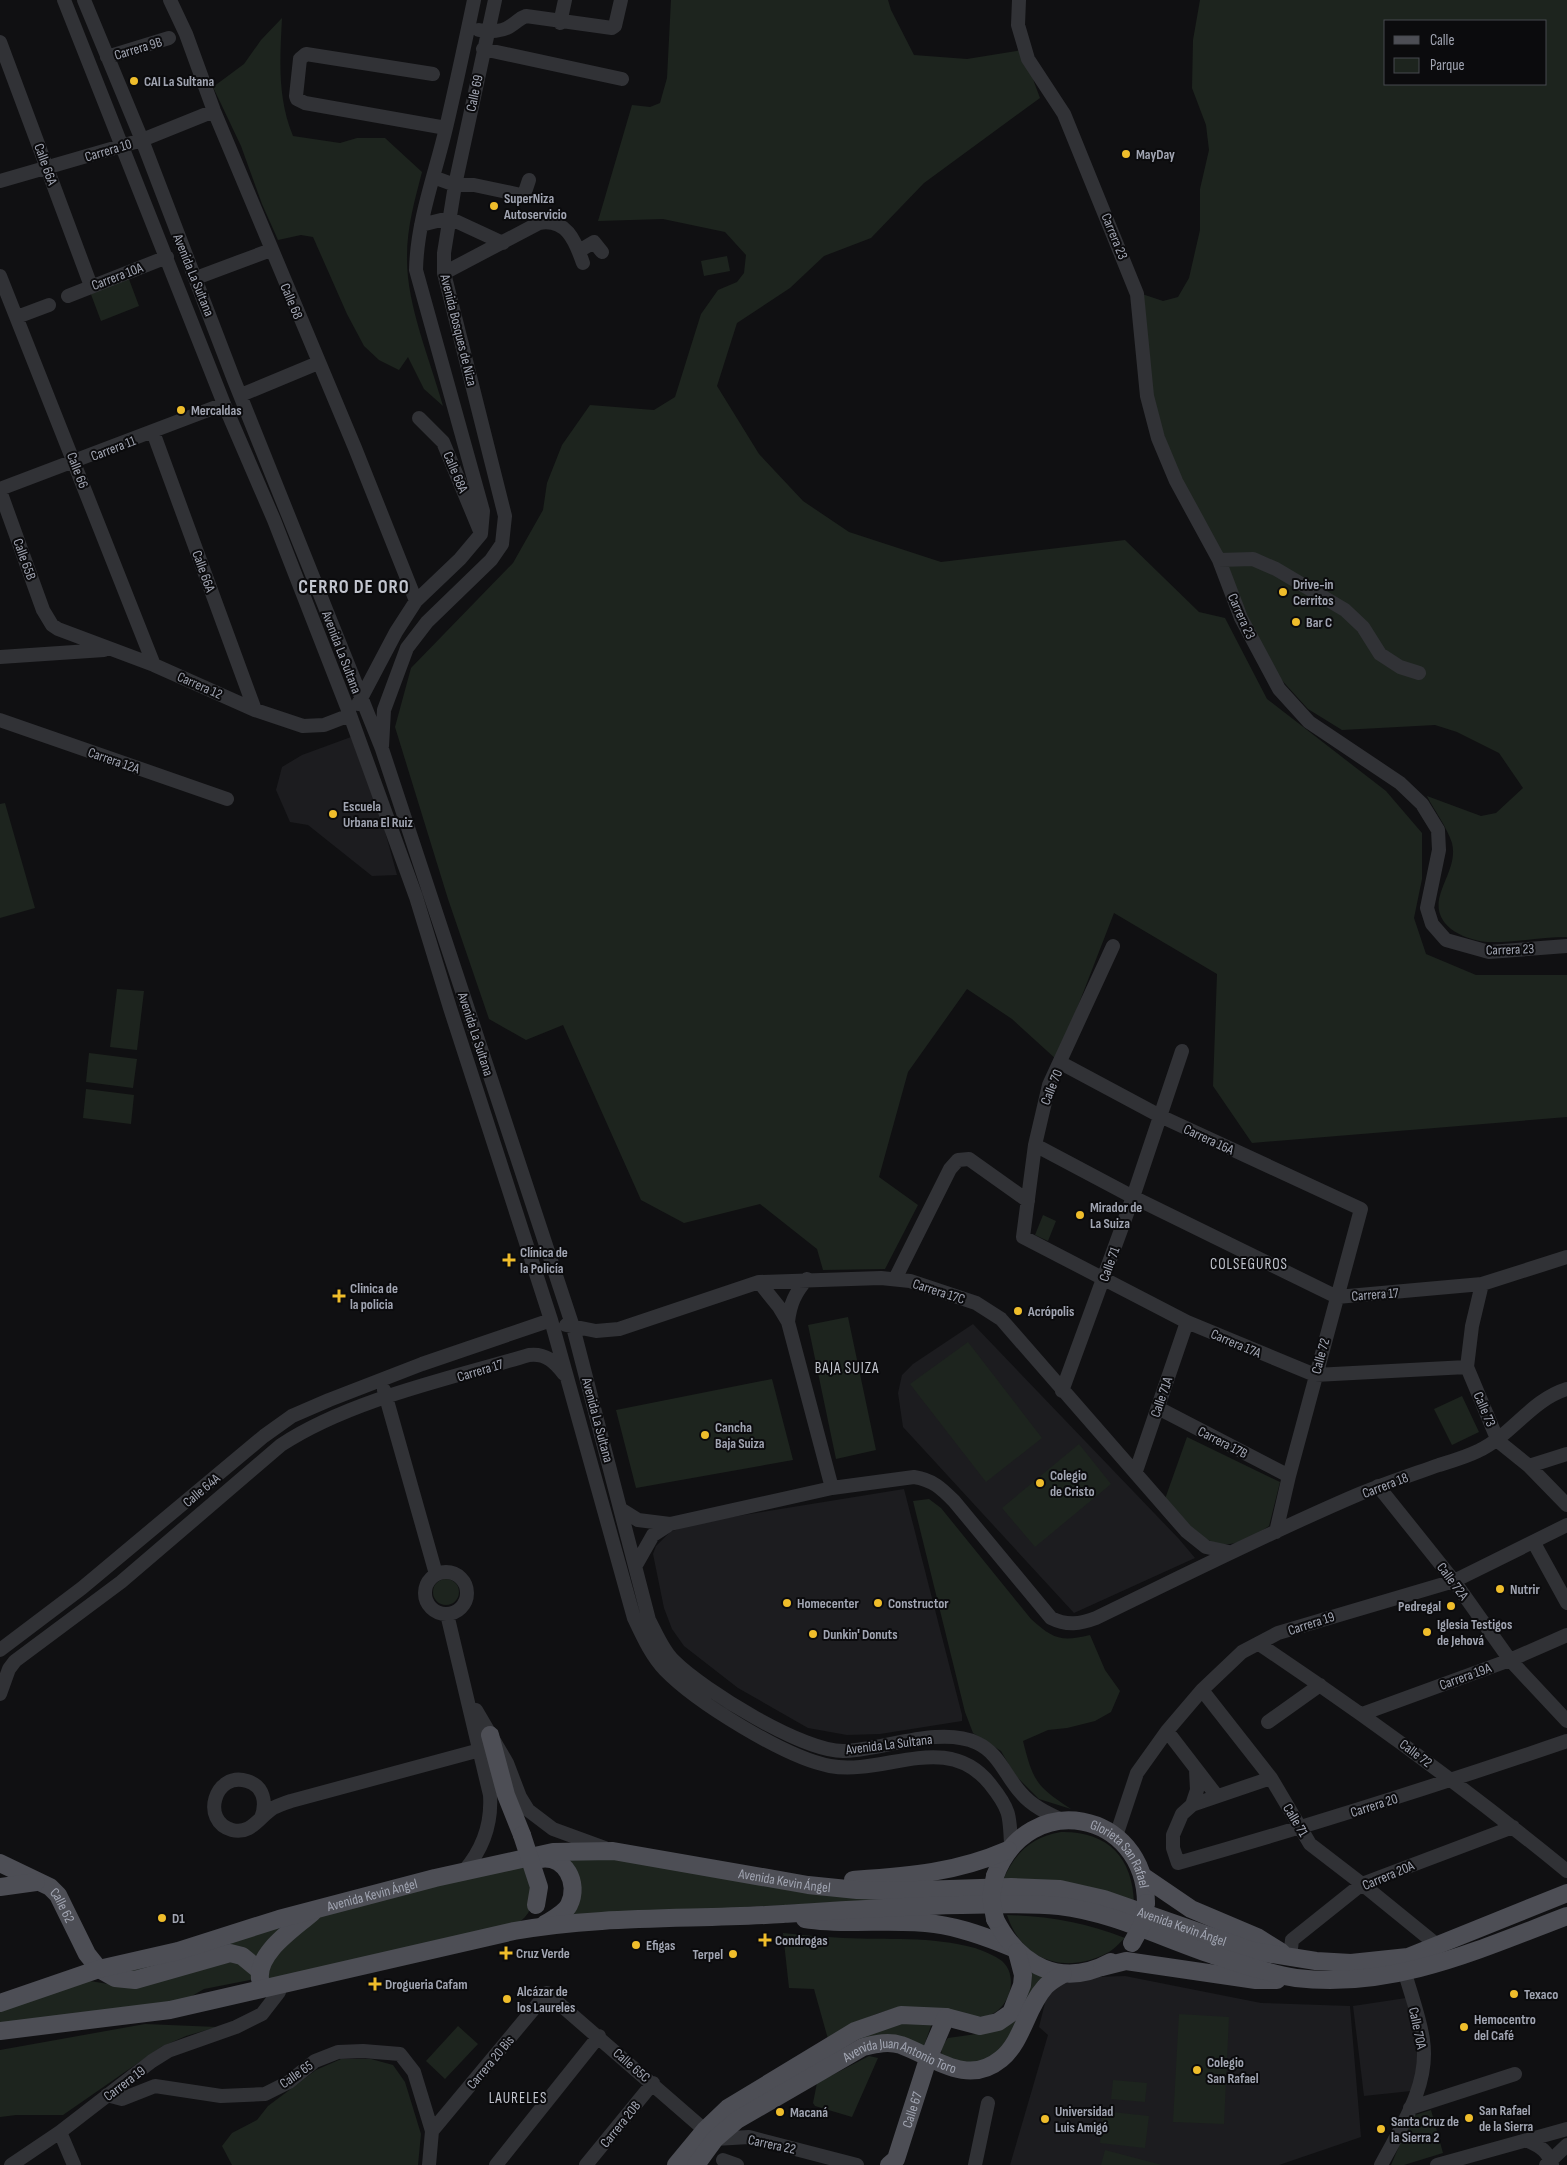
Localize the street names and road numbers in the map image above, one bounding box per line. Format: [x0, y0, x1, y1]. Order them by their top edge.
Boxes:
street label: Carrera 9B [112, 33, 164, 64]
street label: Calle 69 [462, 73, 487, 113]
street label: Carrera 10 [83, 135, 134, 166]
street label: Calle 66A [30, 141, 61, 188]
street label: Carrera 23 [1098, 211, 1132, 262]
street label: Avenida La Sultana [169, 231, 218, 319]
street label: Carrera 10A [89, 259, 146, 294]
street label: Avenida Bosques de Niza [436, 272, 481, 388]
street label: Calle 68 [276, 281, 307, 322]
street label: Carrera 11 [88, 432, 138, 465]
street label: Calle 68A [439, 449, 472, 496]
street label: Calle 66 [63, 450, 92, 491]
street label: Calle 65B [9, 536, 40, 582]
street label: Calle 66A [188, 548, 219, 595]
street label: Carrera 23 [1224, 591, 1259, 642]
street label: Avenida La Sultana [318, 608, 365, 696]
street label: Carrera 12 [175, 668, 225, 703]
street label: Carrera 12A [86, 744, 143, 778]
street label: Carrera 23 [1486, 940, 1535, 959]
street label: Avenida La Sultana [454, 989, 497, 1078]
street label: Calle 70 [1037, 1067, 1066, 1107]
street label: Carrera 16A [1181, 1120, 1238, 1159]
street label: Calle 71 [1095, 1244, 1124, 1284]
street label: Carrera 17C [911, 1275, 967, 1308]
street label: Carrera 17 [1351, 1284, 1400, 1305]
street label: Carrera 17A [1208, 1325, 1264, 1362]
street label: Calle 72 [1308, 1336, 1333, 1376]
street label: Carrera 17 [455, 1355, 506, 1386]
street label: Calle 71A [1147, 1374, 1177, 1420]
street label: Avenida La Sultana [578, 1375, 617, 1464]
street label: Calle 73 [1470, 1389, 1500, 1429]
street label: Carrera 17B [1195, 1423, 1251, 1462]
street label: Calle 64A [179, 1469, 224, 1511]
street label: Carrera 18 [1360, 1469, 1411, 1502]
street label: Calle 72A [1433, 1559, 1473, 1604]
street label: Carrera 19 [1286, 1608, 1337, 1639]
street label: Carrera 19A [1437, 1659, 1494, 1694]
street label: Avenida La Sultana [844, 1731, 933, 1758]
street label: Calle 72 [1396, 1736, 1436, 1771]
street label: Carrera 20 [1348, 1790, 1400, 1821]
street label: Calle 71 [1279, 1801, 1312, 1840]
street label: Glorieta San Rafael [1088, 1816, 1153, 1889]
street label: Carrera 20A [1360, 1857, 1418, 1894]
street label: Avenida Kevin Ángel [736, 1865, 831, 1896]
street label: Avenida Kevin Ángel [324, 1875, 419, 1915]
street label: Calle 62 [46, 1884, 78, 1926]
street label: Avenida Kevin Ángel [1134, 1903, 1229, 1950]
street label: Calle 70A [1405, 2005, 1430, 2052]
street label: Carrera 20 Bis [463, 2032, 518, 2093]
street label: Avenida Juan Antonio Toro [839, 2035, 958, 2077]
street label: Calle 65C [610, 2045, 654, 2086]
street label: Calle 65 [276, 2057, 317, 2092]
street label: Carrera 19 [100, 2062, 149, 2105]
street label: Calle 67 [899, 2089, 926, 2130]
street label: Carrera 20B [596, 2098, 644, 2151]
street label: Carrera 22 [746, 2131, 798, 2158]

